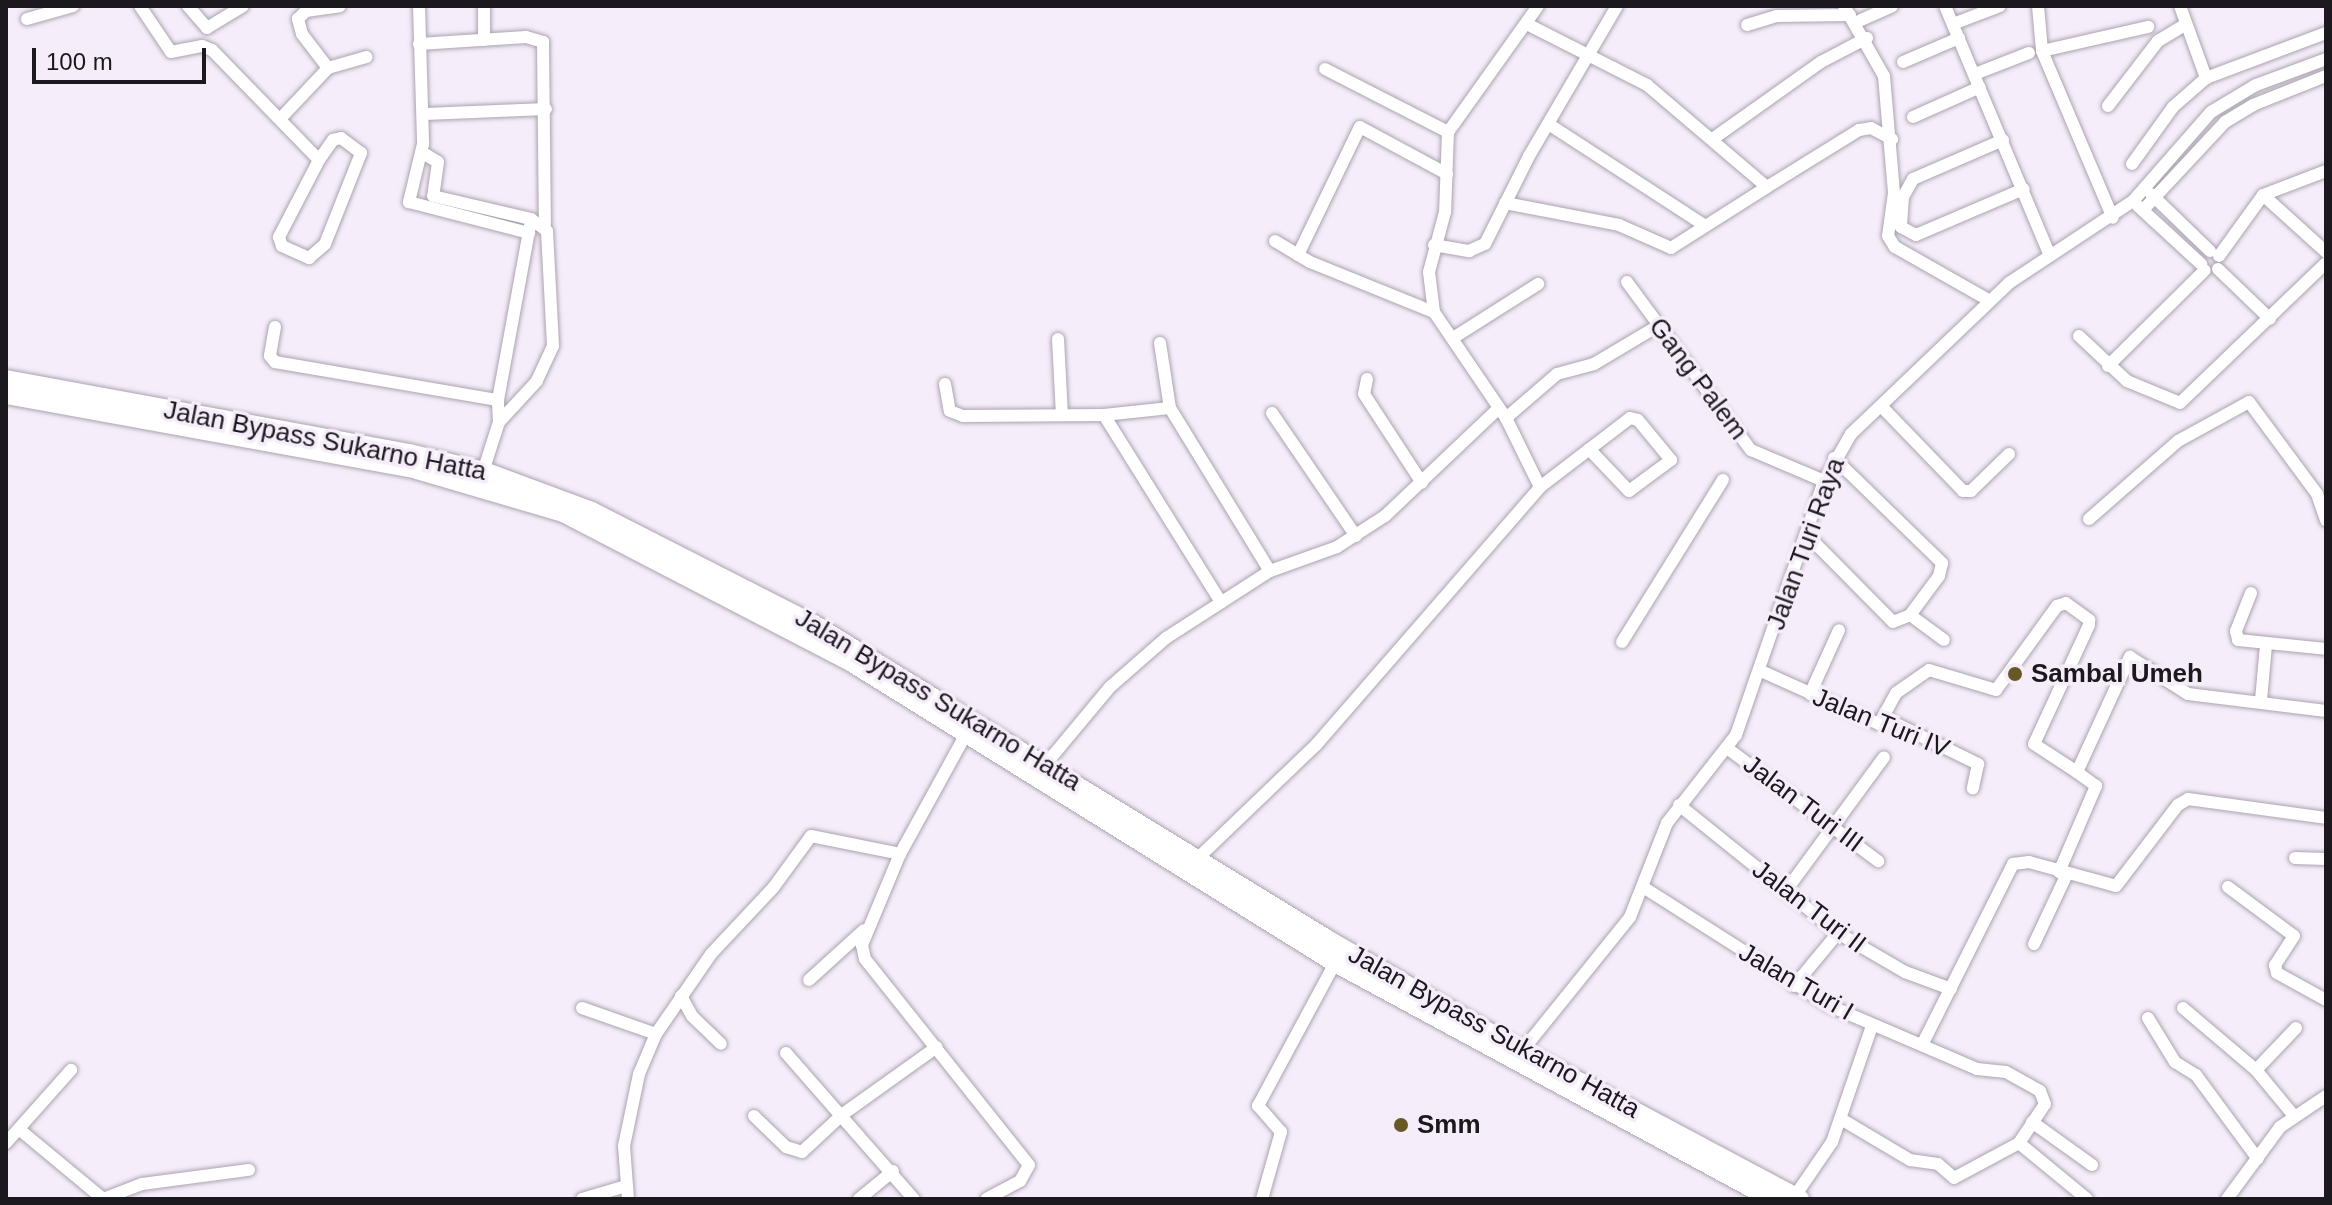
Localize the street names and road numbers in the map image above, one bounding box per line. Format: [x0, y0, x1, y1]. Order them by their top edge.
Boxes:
street label: Gang Palem [1642, 312, 1754, 446]
street label: Jalan Bypass Sukarno Hatta [161, 394, 489, 488]
street label: Jalan Turi Raya [1760, 454, 1852, 634]
street label: Jalan Bypass Sukarno Hatta [789, 602, 1087, 798]
street label: Jalan Turi IV [1808, 681, 1954, 765]
street label: Jalan Turi III [1737, 749, 1869, 859]
street label: Jalan Turi II [1746, 854, 1872, 960]
street label: Jalan Turi I [1733, 937, 1859, 1027]
street label: Jalan Bypass Sukarno Hatta [1343, 939, 1645, 1125]

